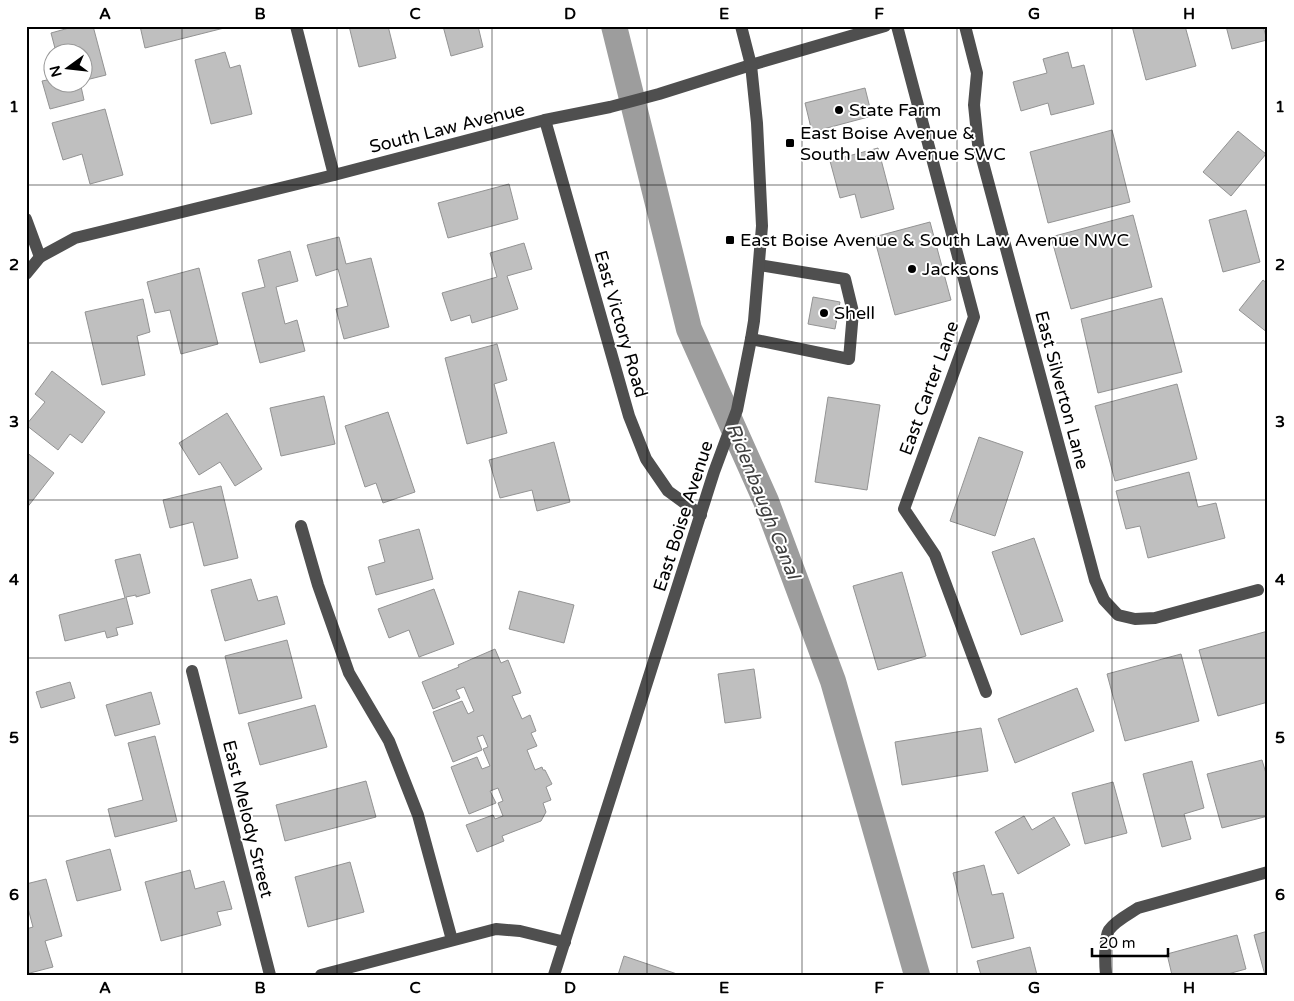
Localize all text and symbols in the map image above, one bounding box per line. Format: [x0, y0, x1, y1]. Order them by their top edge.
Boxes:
text: A [99, 4, 111, 24]
text: B [254, 4, 266, 24]
text: C [409, 4, 421, 24]
text: D [564, 4, 576, 24]
text: E [719, 4, 729, 24]
text: F [874, 4, 884, 24]
text: G [1028, 4, 1040, 24]
text: H [1183, 4, 1195, 24]
north arrow [42, 42, 92, 92]
text: N [46, 64, 66, 79]
text: 1 [9, 97, 19, 117]
text: 1 [1275, 97, 1285, 117]
street label: South Law Avenue [367, 98, 527, 158]
place label: State Farm [849, 99, 941, 121]
marker: State Farm [833, 104, 845, 116]
place label: East Boise Avenue & South Law Avenue SWC [800, 122, 1006, 165]
marker: East Boise Avenue & South Law Avenue SWC [784, 137, 796, 149]
place label: East Boise Avenue & South Law Avenue NWC [740, 229, 1129, 251]
marker: East Boise Avenue & South Law Avenue NWC [724, 234, 736, 246]
street label: East Victory Road [589, 248, 653, 400]
text: 2 [9, 255, 19, 275]
text: 2 [1275, 255, 1285, 275]
place label: Jacksons [922, 258, 999, 280]
marker: Jacksons [906, 263, 918, 275]
place label: Shell [834, 302, 875, 324]
marker: Shell [818, 307, 830, 319]
street label: East Silverton Lane [1030, 308, 1094, 472]
street label: East Carter Lane [895, 318, 963, 458]
text: 3 [9, 412, 19, 432]
text: 3 [1275, 412, 1285, 432]
water label: Ridenbaugh Canal [722, 420, 805, 584]
street label: East Boise Avenue [648, 438, 718, 594]
text: 4 [9, 570, 19, 590]
text: 4 [1275, 570, 1285, 590]
text: 5 [9, 728, 19, 748]
text: 5 [1275, 728, 1285, 748]
street label: East Melody Street [218, 738, 278, 900]
text: 6 [9, 885, 19, 905]
text: 6 [1275, 885, 1285, 905]
scale bar [1092, 926, 1168, 958]
text: 20 m [1099, 934, 1136, 952]
text: A [99, 978, 111, 998]
text: B [254, 978, 266, 998]
text: C [409, 978, 421, 998]
text: D [564, 978, 576, 998]
text: E [719, 978, 729, 998]
text: F [874, 978, 884, 998]
text: G [1028, 978, 1040, 998]
text: H [1183, 978, 1195, 998]

